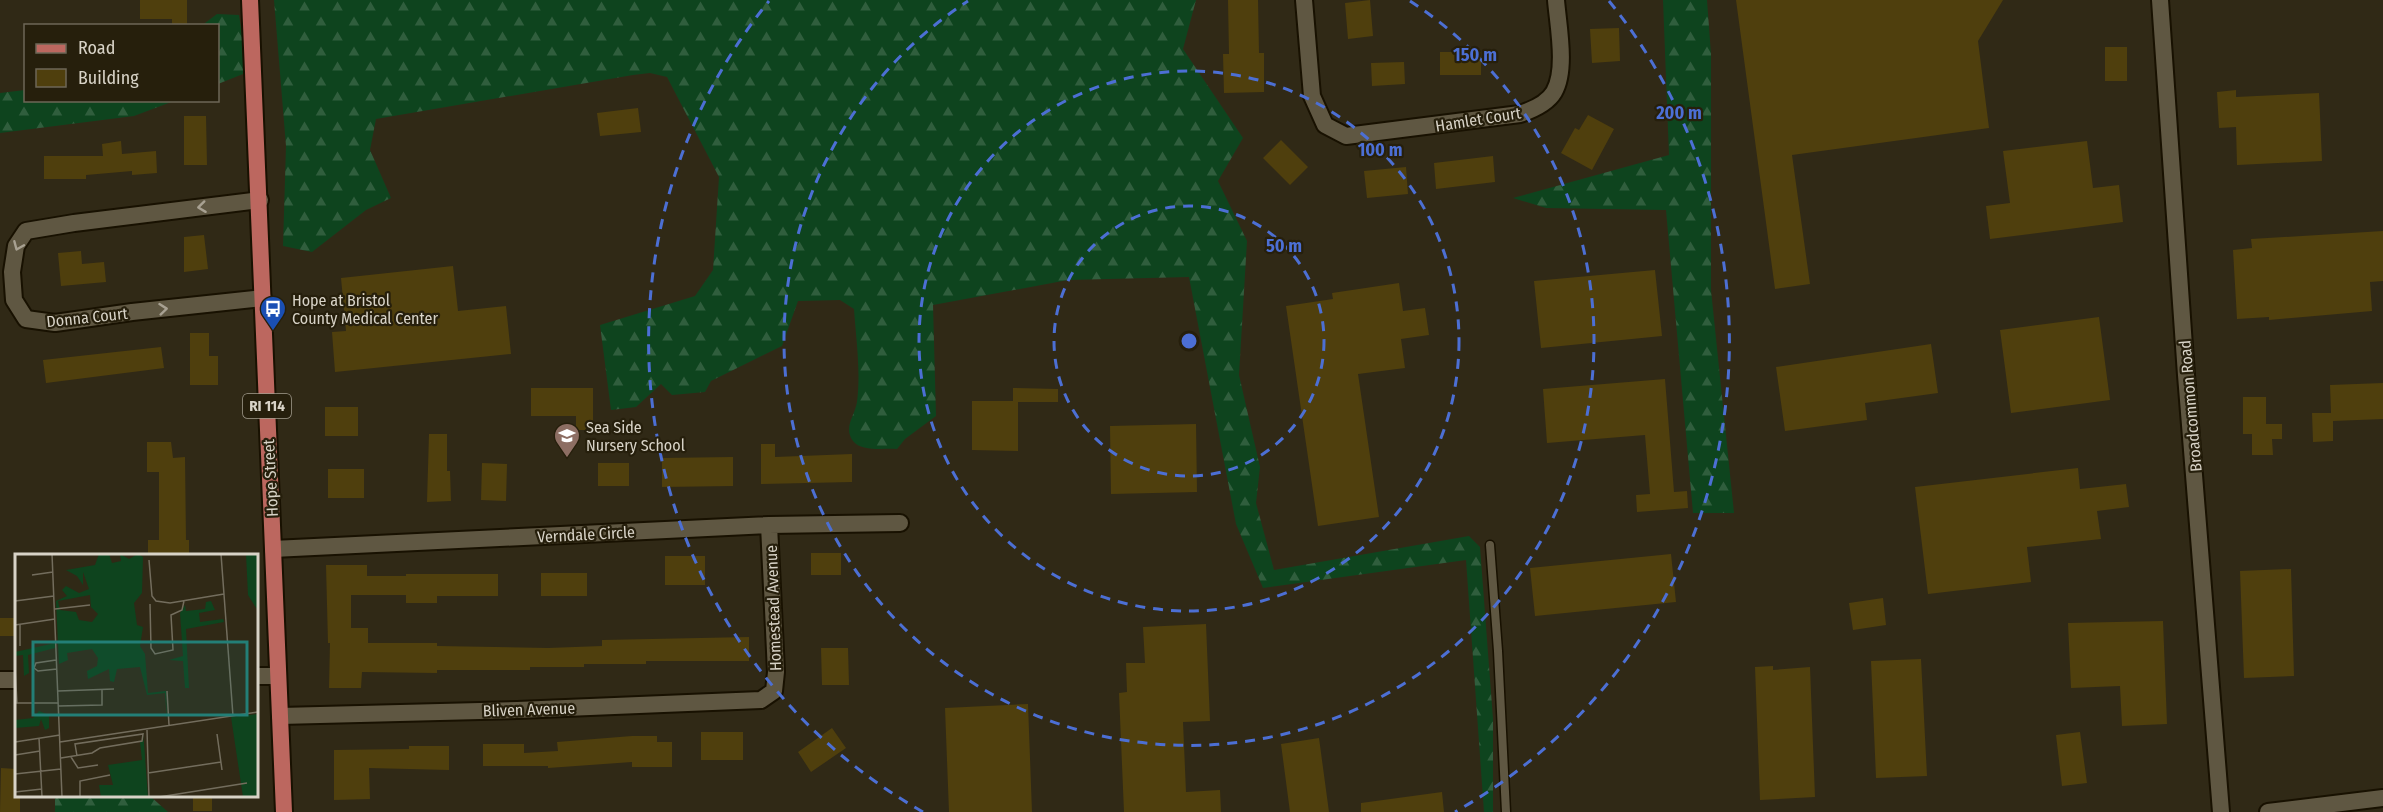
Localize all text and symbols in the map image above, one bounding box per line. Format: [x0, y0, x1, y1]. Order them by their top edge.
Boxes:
legend [24, 24, 219, 102]
text: Road [78, 37, 115, 59]
text: 150 m [1453, 44, 1497, 66]
text: Building [78, 67, 139, 89]
text: 200 m [1655, 102, 1702, 124]
street label: Hamlet Court [1434, 103, 1523, 136]
text: 100 m [1358, 139, 1402, 161]
one-way arrow [197, 201, 206, 213]
text: 50 m [1266, 235, 1302, 257]
one-way arrow [13, 240, 25, 251]
place label: Hope at Bristol County Medical Center [292, 291, 438, 328]
bus stop icon: Hope at Bristol County Medical Center [258, 294, 288, 332]
one-way arrow [159, 303, 168, 315]
street label: Donna Court [45, 304, 129, 331]
centre of rings [1179, 331, 1199, 351]
street label: Broadcommon Road [2175, 339, 2206, 472]
road number: RI 114 [243, 394, 291, 418]
place label: Sea Side Nursery School [586, 418, 685, 455]
school or university icon: Sea Side Nursery School [552, 421, 582, 459]
street label: Hope Street [259, 438, 282, 517]
street label: Verndale Circle [537, 522, 636, 547]
street label: Homestead Avenue [762, 545, 785, 671]
inset map [15, 554, 258, 797]
street label: Bliven Avenue [483, 698, 576, 721]

